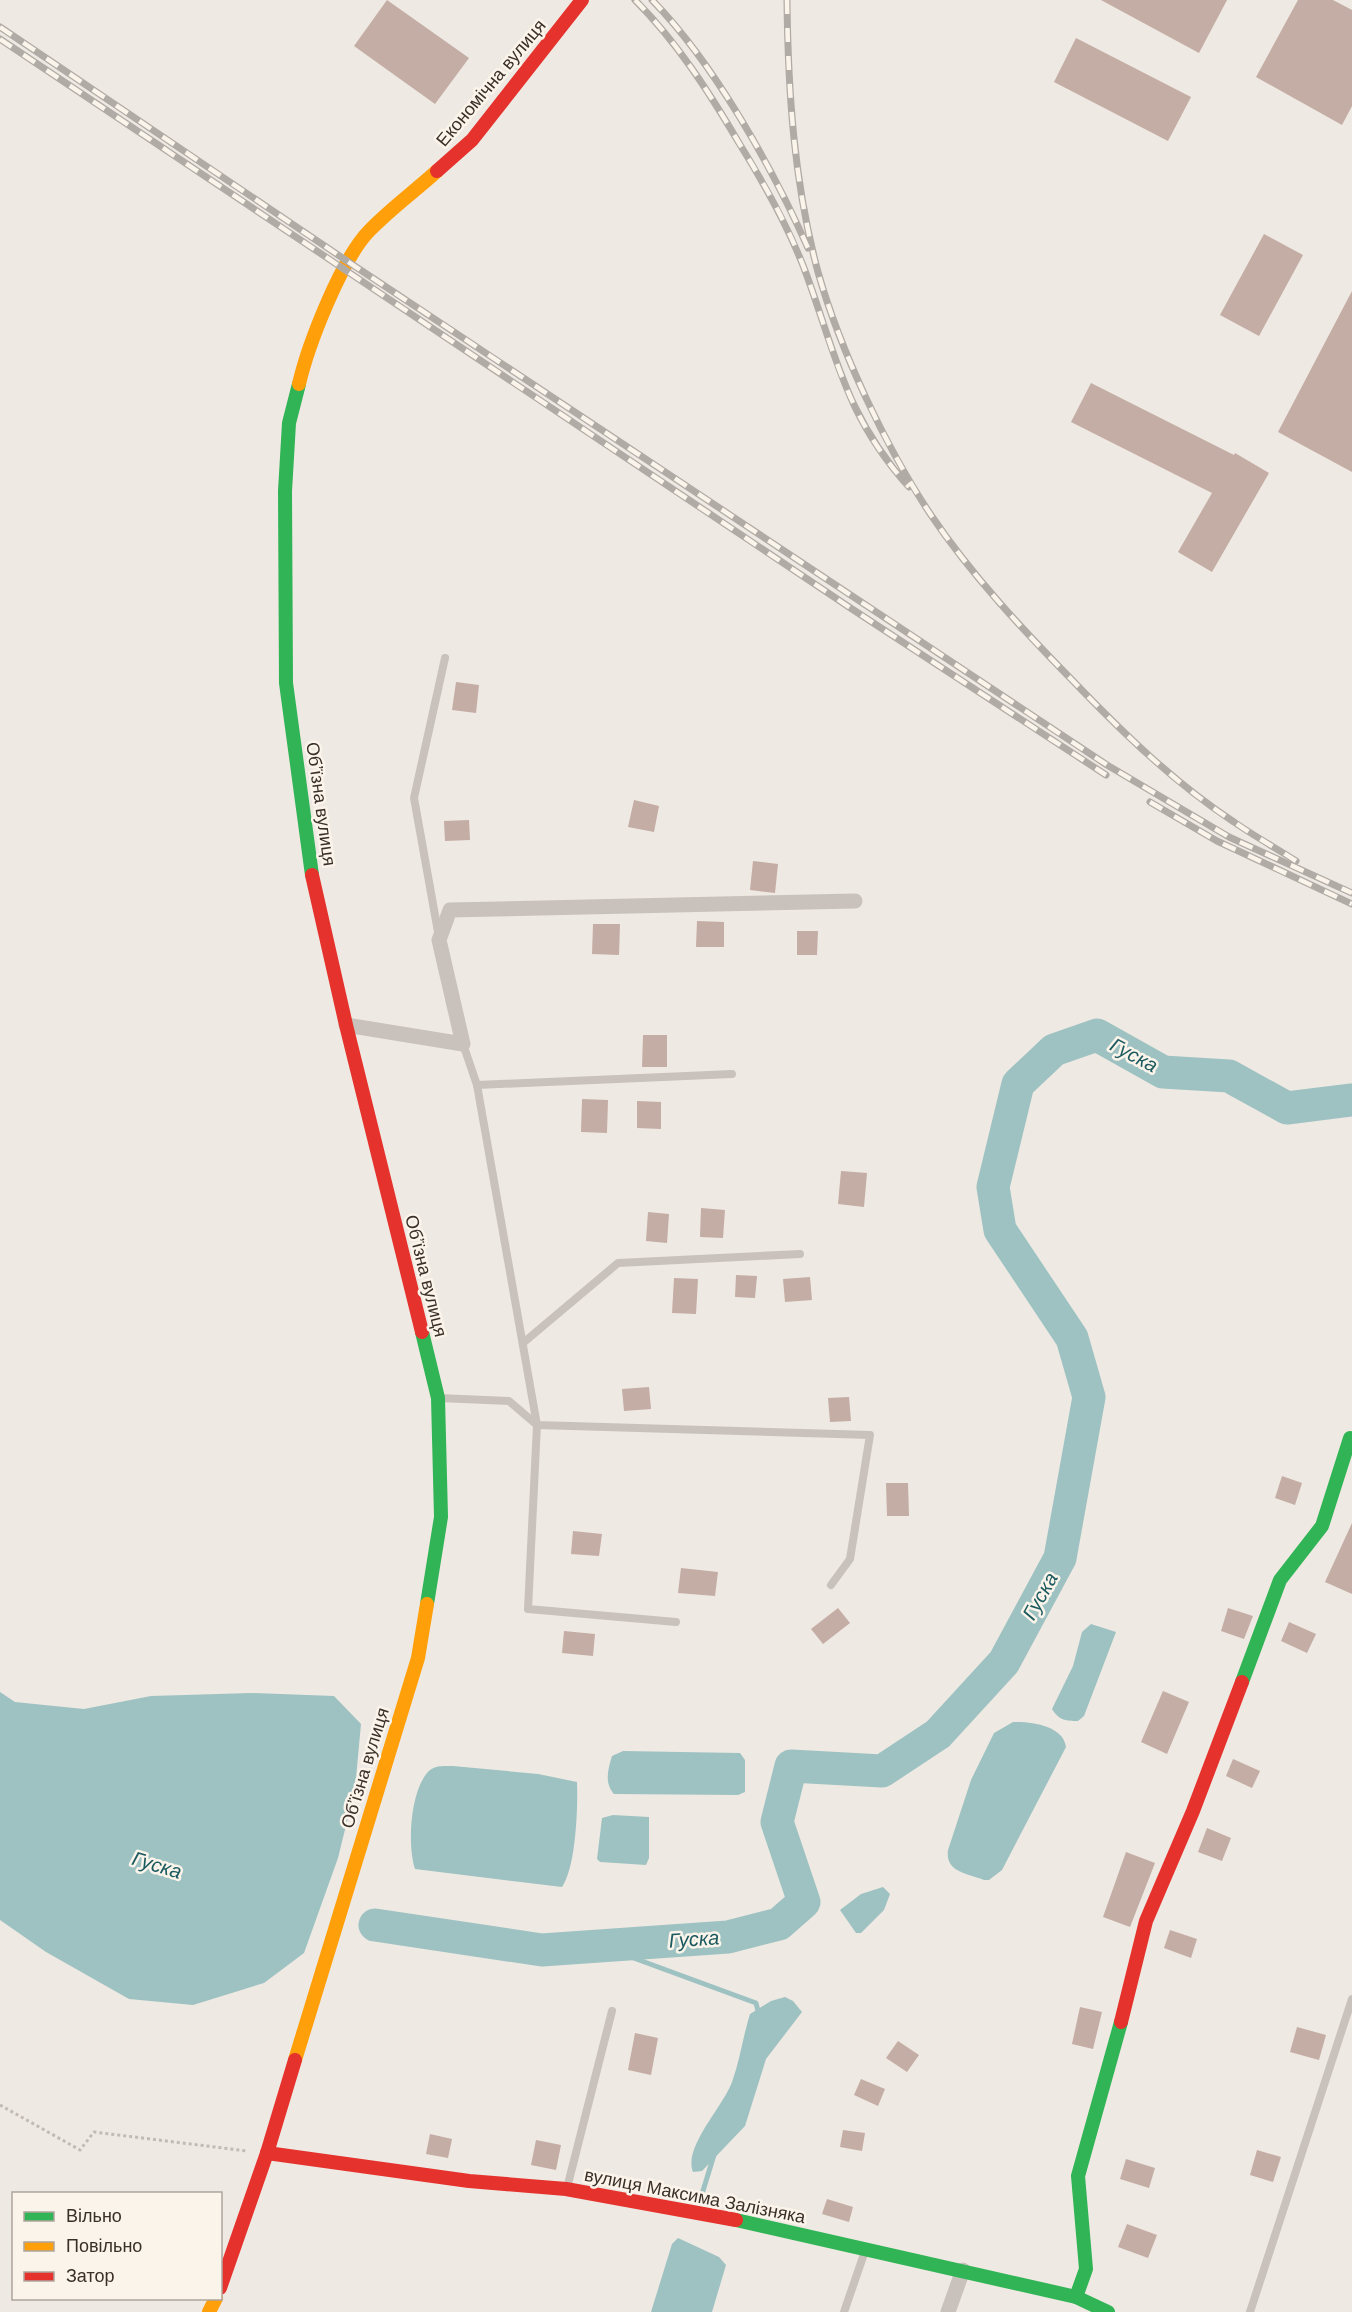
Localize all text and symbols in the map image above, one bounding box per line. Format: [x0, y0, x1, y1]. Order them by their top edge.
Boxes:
street label: Економічна вулиця [432, 16, 550, 150]
street label: Обʼїзна вулиця [302, 741, 340, 867]
water label: Гуска [1107, 1033, 1161, 1077]
street label: Обʼїзна вулиця [401, 1213, 451, 1339]
water label: Гуска [1018, 1569, 1062, 1623]
street label: Обʼїзна вулиця [337, 1705, 393, 1831]
water label: Гуска [130, 1847, 184, 1883]
water label: Гуска [668, 1926, 720, 1952]
street label: вулиця Максима Залізняка [583, 2165, 808, 2227]
legend [12, 2192, 222, 2300]
text: Вільно [66, 2206, 122, 2226]
text: Повільно [66, 2236, 142, 2256]
text: Затор [66, 2266, 115, 2286]

